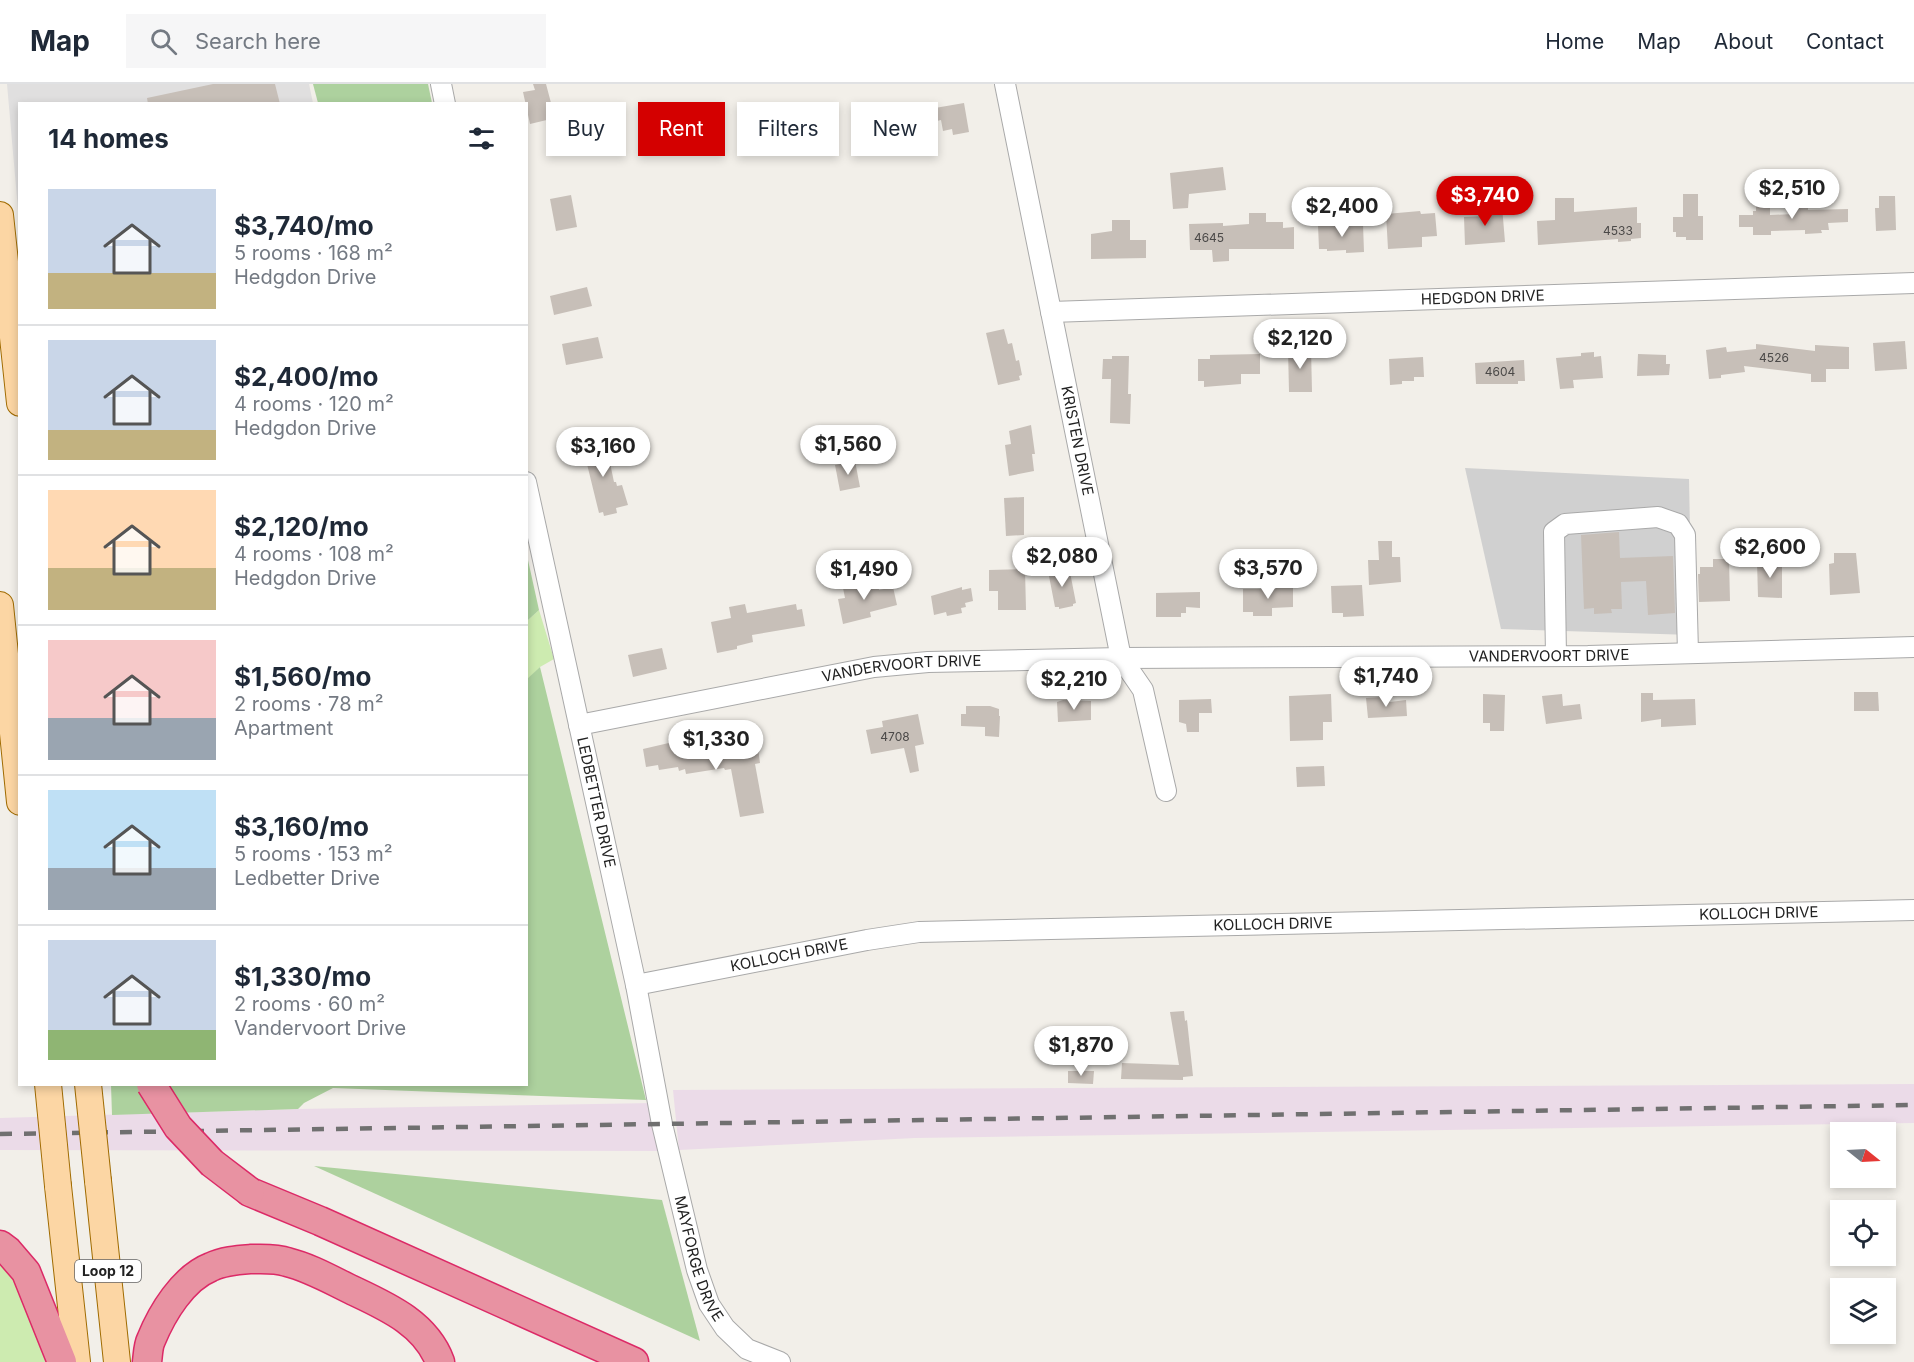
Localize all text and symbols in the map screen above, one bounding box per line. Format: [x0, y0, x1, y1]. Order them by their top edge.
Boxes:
search box [126, 14, 546, 68]
text: Map [30, 24, 90, 58]
icon: search [147, 25, 180, 58]
text: Search here [195, 28, 321, 54]
text: Home [1545, 29, 1604, 54]
text: Map [1637, 29, 1681, 54]
text: About [1714, 29, 1773, 54]
text: Contact [1806, 29, 1884, 54]
chip: Buy [546, 102, 626, 156]
chip: Rent [638, 102, 725, 156]
chip: Filters [737, 102, 839, 156]
chip: New [851, 102, 938, 156]
icon: filters [465, 122, 498, 155]
text: 14 homes [48, 123, 169, 154]
pin: $2,510 [1743, 169, 1841, 220]
pin: $3,740 [1436, 176, 1534, 227]
text: $2,510 [1758, 176, 1826, 200]
text: $3,740 [1450, 183, 1520, 207]
pin: $2,400 [1293, 187, 1391, 238]
text: $2,400 [1306, 194, 1378, 218]
text: $3,740/mo [234, 210, 374, 241]
icon: home [96, 213, 168, 285]
house number: 4533 [1603, 223, 1633, 238]
house number: 4645 [1194, 230, 1224, 245]
text: 5 rooms · 168 m² [234, 241, 393, 265]
text: Hedgdon Drive [234, 265, 376, 289]
street label: HEDGDON DRIVE [1420, 285, 1545, 309]
pin: $2,120 [1251, 319, 1349, 370]
text: $2,120 [1267, 326, 1333, 350]
house number: 4526 [1759, 350, 1789, 365]
text: $2,400/mo [234, 361, 379, 392]
icon: home [96, 364, 168, 436]
house number: 4604 [1485, 364, 1516, 379]
street label: KRISTEN DRIVE [1057, 384, 1098, 497]
text: 4 rooms · 120 m² [234, 392, 394, 416]
text: Hedgdon Drive [234, 416, 376, 440]
pin: $1,560 [799, 425, 897, 476]
pin: $3,160 [554, 427, 652, 478]
text: $1,560 [814, 432, 882, 456]
text: $3,160 [570, 434, 636, 458]
text: $2,120/mo [234, 511, 369, 542]
icon: home [96, 514, 168, 586]
pin: $2,600 [1721, 528, 1819, 579]
text: $2,600 [1734, 535, 1806, 559]
pin: $2,080 [1013, 537, 1111, 588]
text: 4 rooms · 108 m² [234, 542, 394, 566]
text: $2,080 [1026, 544, 1098, 568]
pin: $3,570 [1219, 549, 1317, 600]
pin: $1,490 [815, 550, 913, 601]
text: $3,570 [1233, 556, 1303, 580]
text: $1,490 [830, 557, 898, 581]
text: Hedgdon Drive [234, 566, 376, 590]
street label: VANDERVOORT DRIVE [1469, 645, 1630, 666]
street label: VANDERVOORT DRIVE [820, 651, 982, 686]
pin: $1,740 [1337, 657, 1435, 708]
pin: $2,210 [1025, 660, 1123, 711]
text: $1,560/mo [234, 661, 372, 692]
icon: home [96, 664, 168, 736]
text: $1,740 [1353, 664, 1419, 688]
text: $2,210 [1040, 667, 1108, 691]
text: 2 rooms · 78 m² [234, 692, 383, 716]
text: Apartment [234, 716, 333, 740]
pin: $1,330 [667, 720, 765, 771]
text: $1,330 [682, 727, 750, 751]
house number: 4708 [880, 729, 910, 744]
street label: LEDBETTER DRIVE [573, 735, 620, 870]
text: $3,160/mo [234, 811, 369, 842]
icon: home [96, 814, 168, 886]
text: 5 rooms · 153 m² [234, 842, 393, 866]
text: Ledbetter Drive [234, 866, 380, 890]
street label: KOLLOCH DRIVE [1699, 902, 1819, 924]
street label: KOLLOCH DRIVE [1213, 913, 1333, 934]
street label: KOLLOCH DRIVE [729, 934, 849, 975]
text: $1,330/mo [234, 961, 371, 992]
icon: home [96, 964, 168, 1036]
text: 2 rooms · 60 m² [234, 992, 385, 1016]
text: Vandervoort Drive [234, 1016, 406, 1040]
pin: $1,870 [1032, 1026, 1130, 1077]
text: $1,870 [1048, 1033, 1114, 1057]
north arrow [1830, 1122, 1896, 1188]
map controls [1830, 1122, 1896, 1344]
street label: MAYFORGE DRIVE [671, 1194, 728, 1325]
button: locate [1830, 1200, 1896, 1266]
road number: Loop 12 [75, 1260, 141, 1282]
button: layers [1830, 1278, 1896, 1344]

